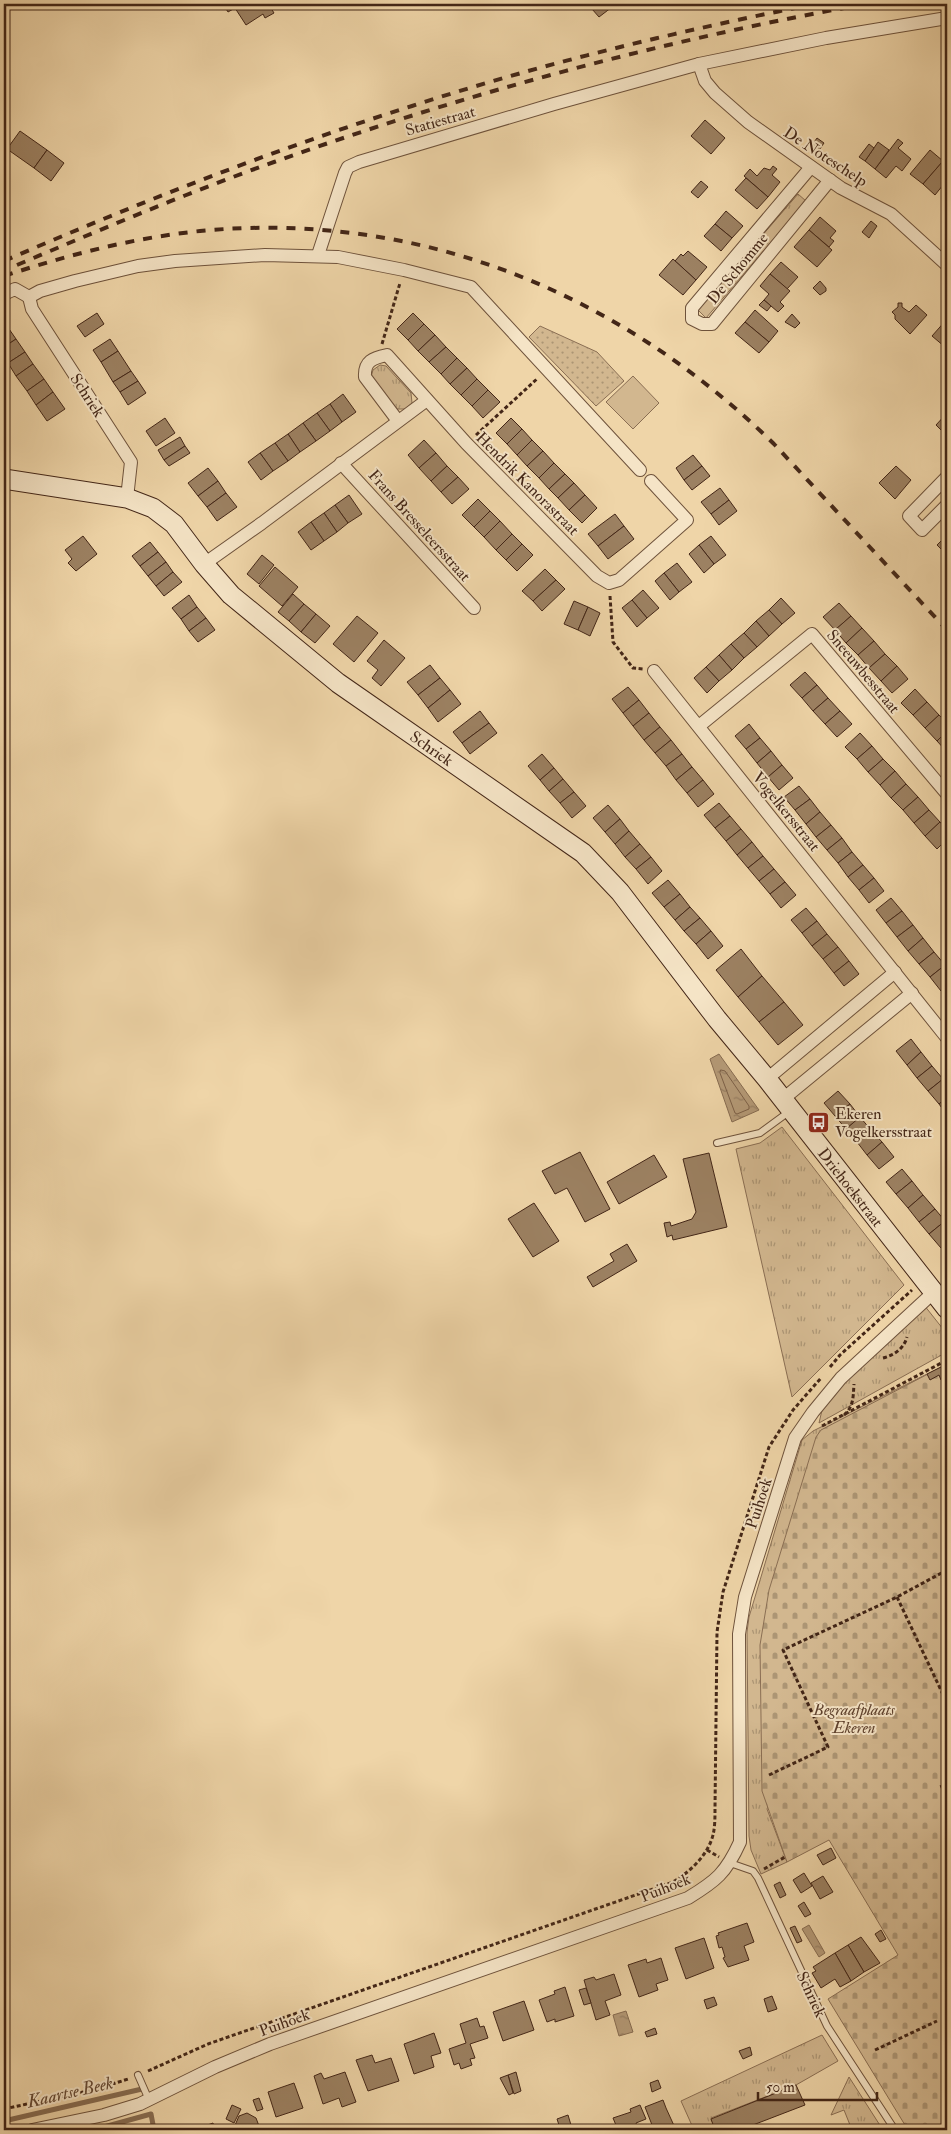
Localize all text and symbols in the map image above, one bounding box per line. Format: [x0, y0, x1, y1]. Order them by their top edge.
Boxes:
street label: Statiestraat [403, 101, 477, 140]
street label: De Noteschelp [779, 122, 871, 192]
street label: De Schomme [703, 229, 773, 308]
street label: Schriek [66, 370, 109, 421]
street label: Hendrik Kanorastraat [471, 428, 583, 540]
street label: Frans Bresseleersstraat [364, 466, 475, 586]
street label: Sneeuwbesstraat [822, 626, 904, 718]
street label: Schriek [406, 727, 457, 771]
street label: Vogelkersstraat [748, 768, 824, 856]
place label: Ekeren Vogelkersstraat [835, 1104, 932, 1142]
bus stop icon: Ekeren Vogelkersstraat [807, 1110, 831, 1134]
street label: Driehoekstraat [813, 1144, 887, 1231]
street label: Puihoek [741, 1475, 777, 1531]
park label: Begraafplaats Ekeren [812, 1700, 895, 1738]
street label: Puihoek [637, 1869, 694, 1907]
street label: Schriek [792, 1968, 830, 2021]
street label: Puihoek [256, 2004, 313, 2041]
scale bar [758, 2069, 877, 2101]
water label: Kaartse Beek [24, 2071, 115, 2114]
text: 50 m [766, 2078, 795, 2097]

